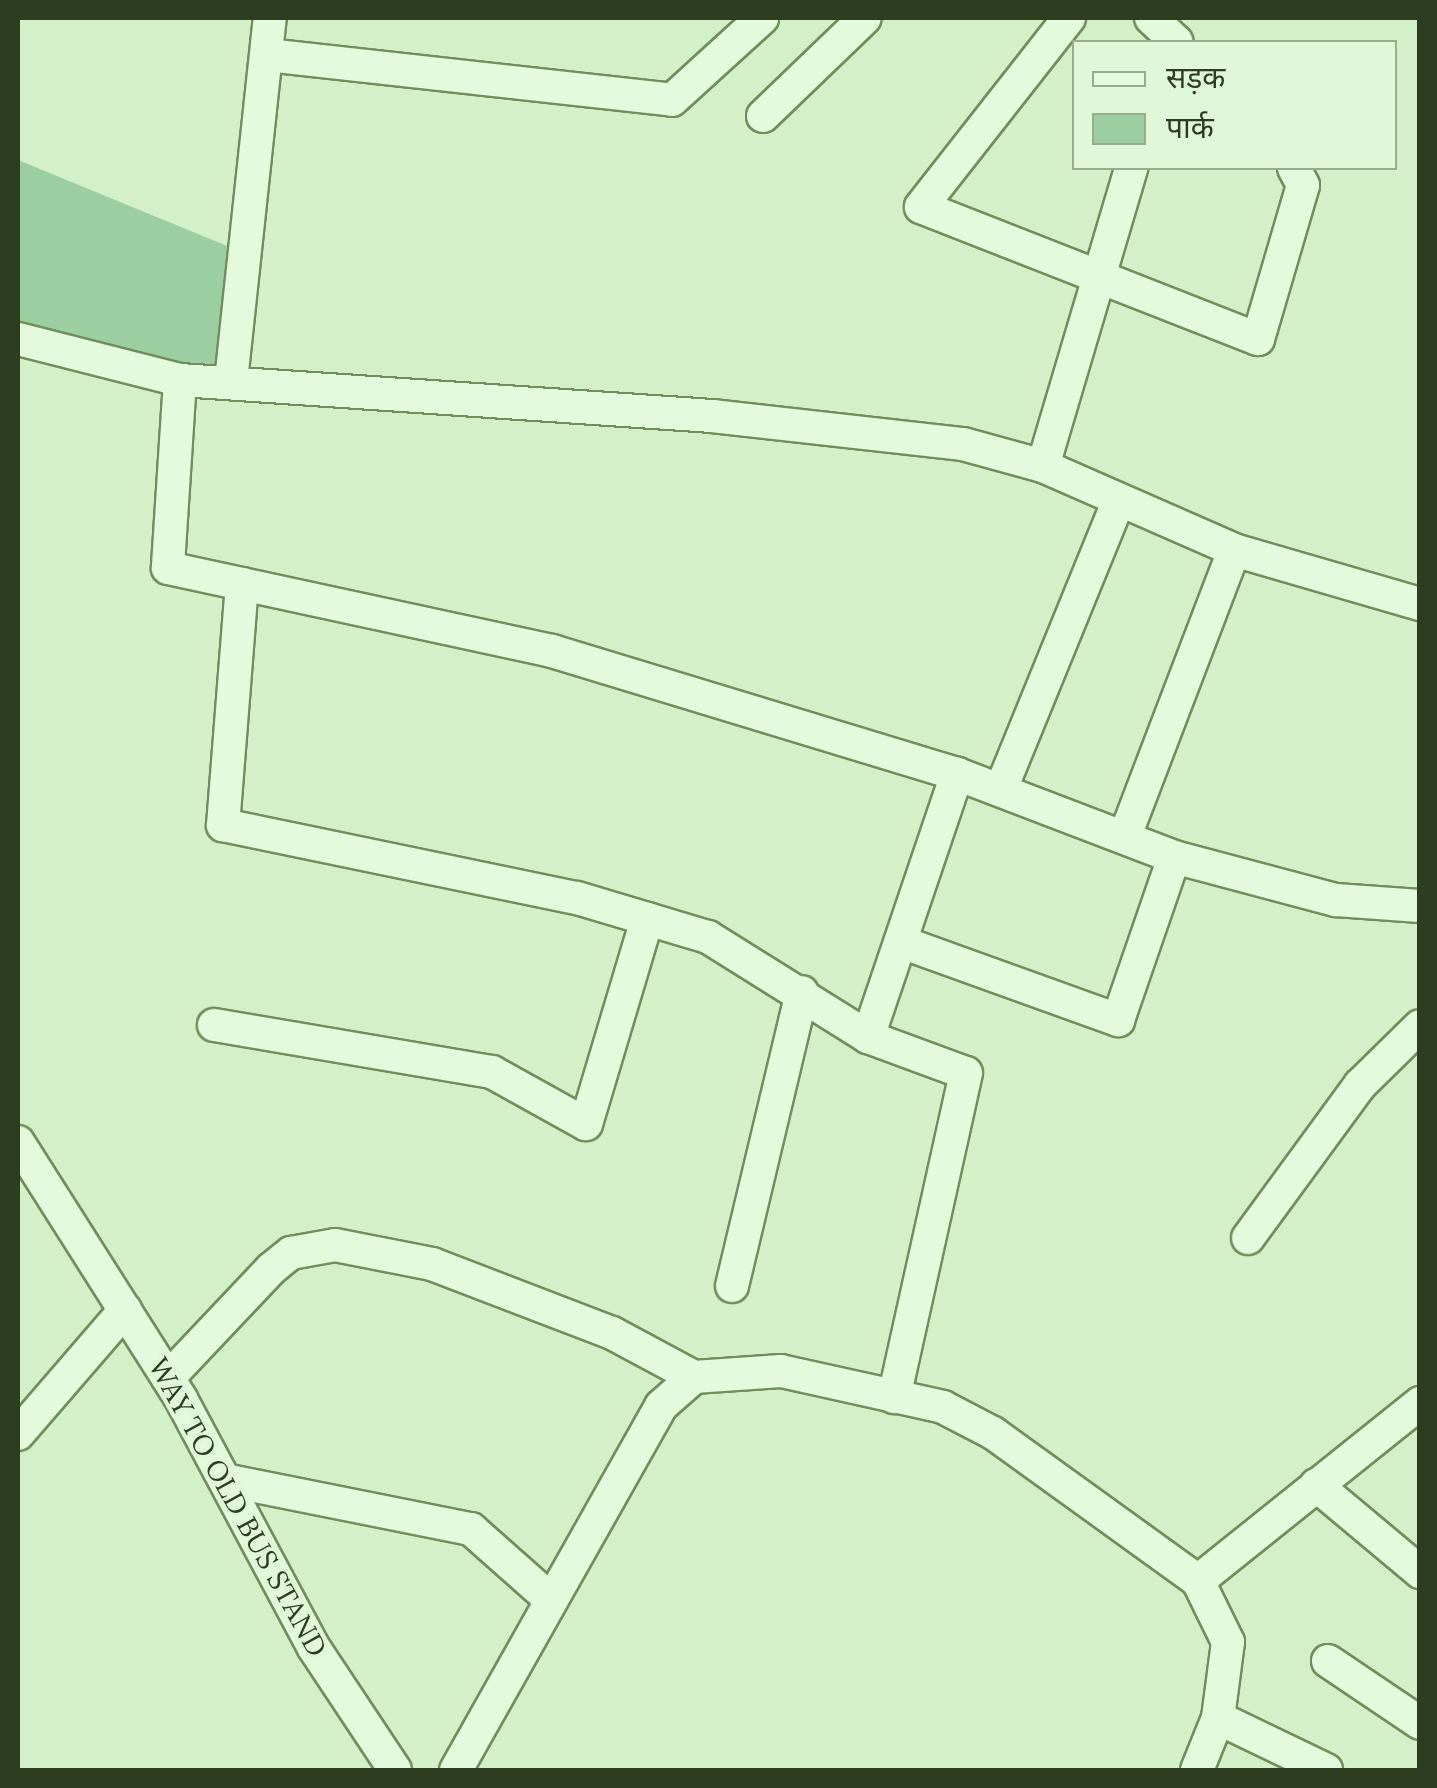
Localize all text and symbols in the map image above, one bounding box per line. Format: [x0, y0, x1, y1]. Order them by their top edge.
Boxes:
legend [1072, 40, 1397, 170]
text: सड़क [1166, 58, 1225, 96]
text: पार्क [1166, 108, 1214, 146]
street label: WAY TO OLD BUS STAND [142, 1352, 334, 1662]

